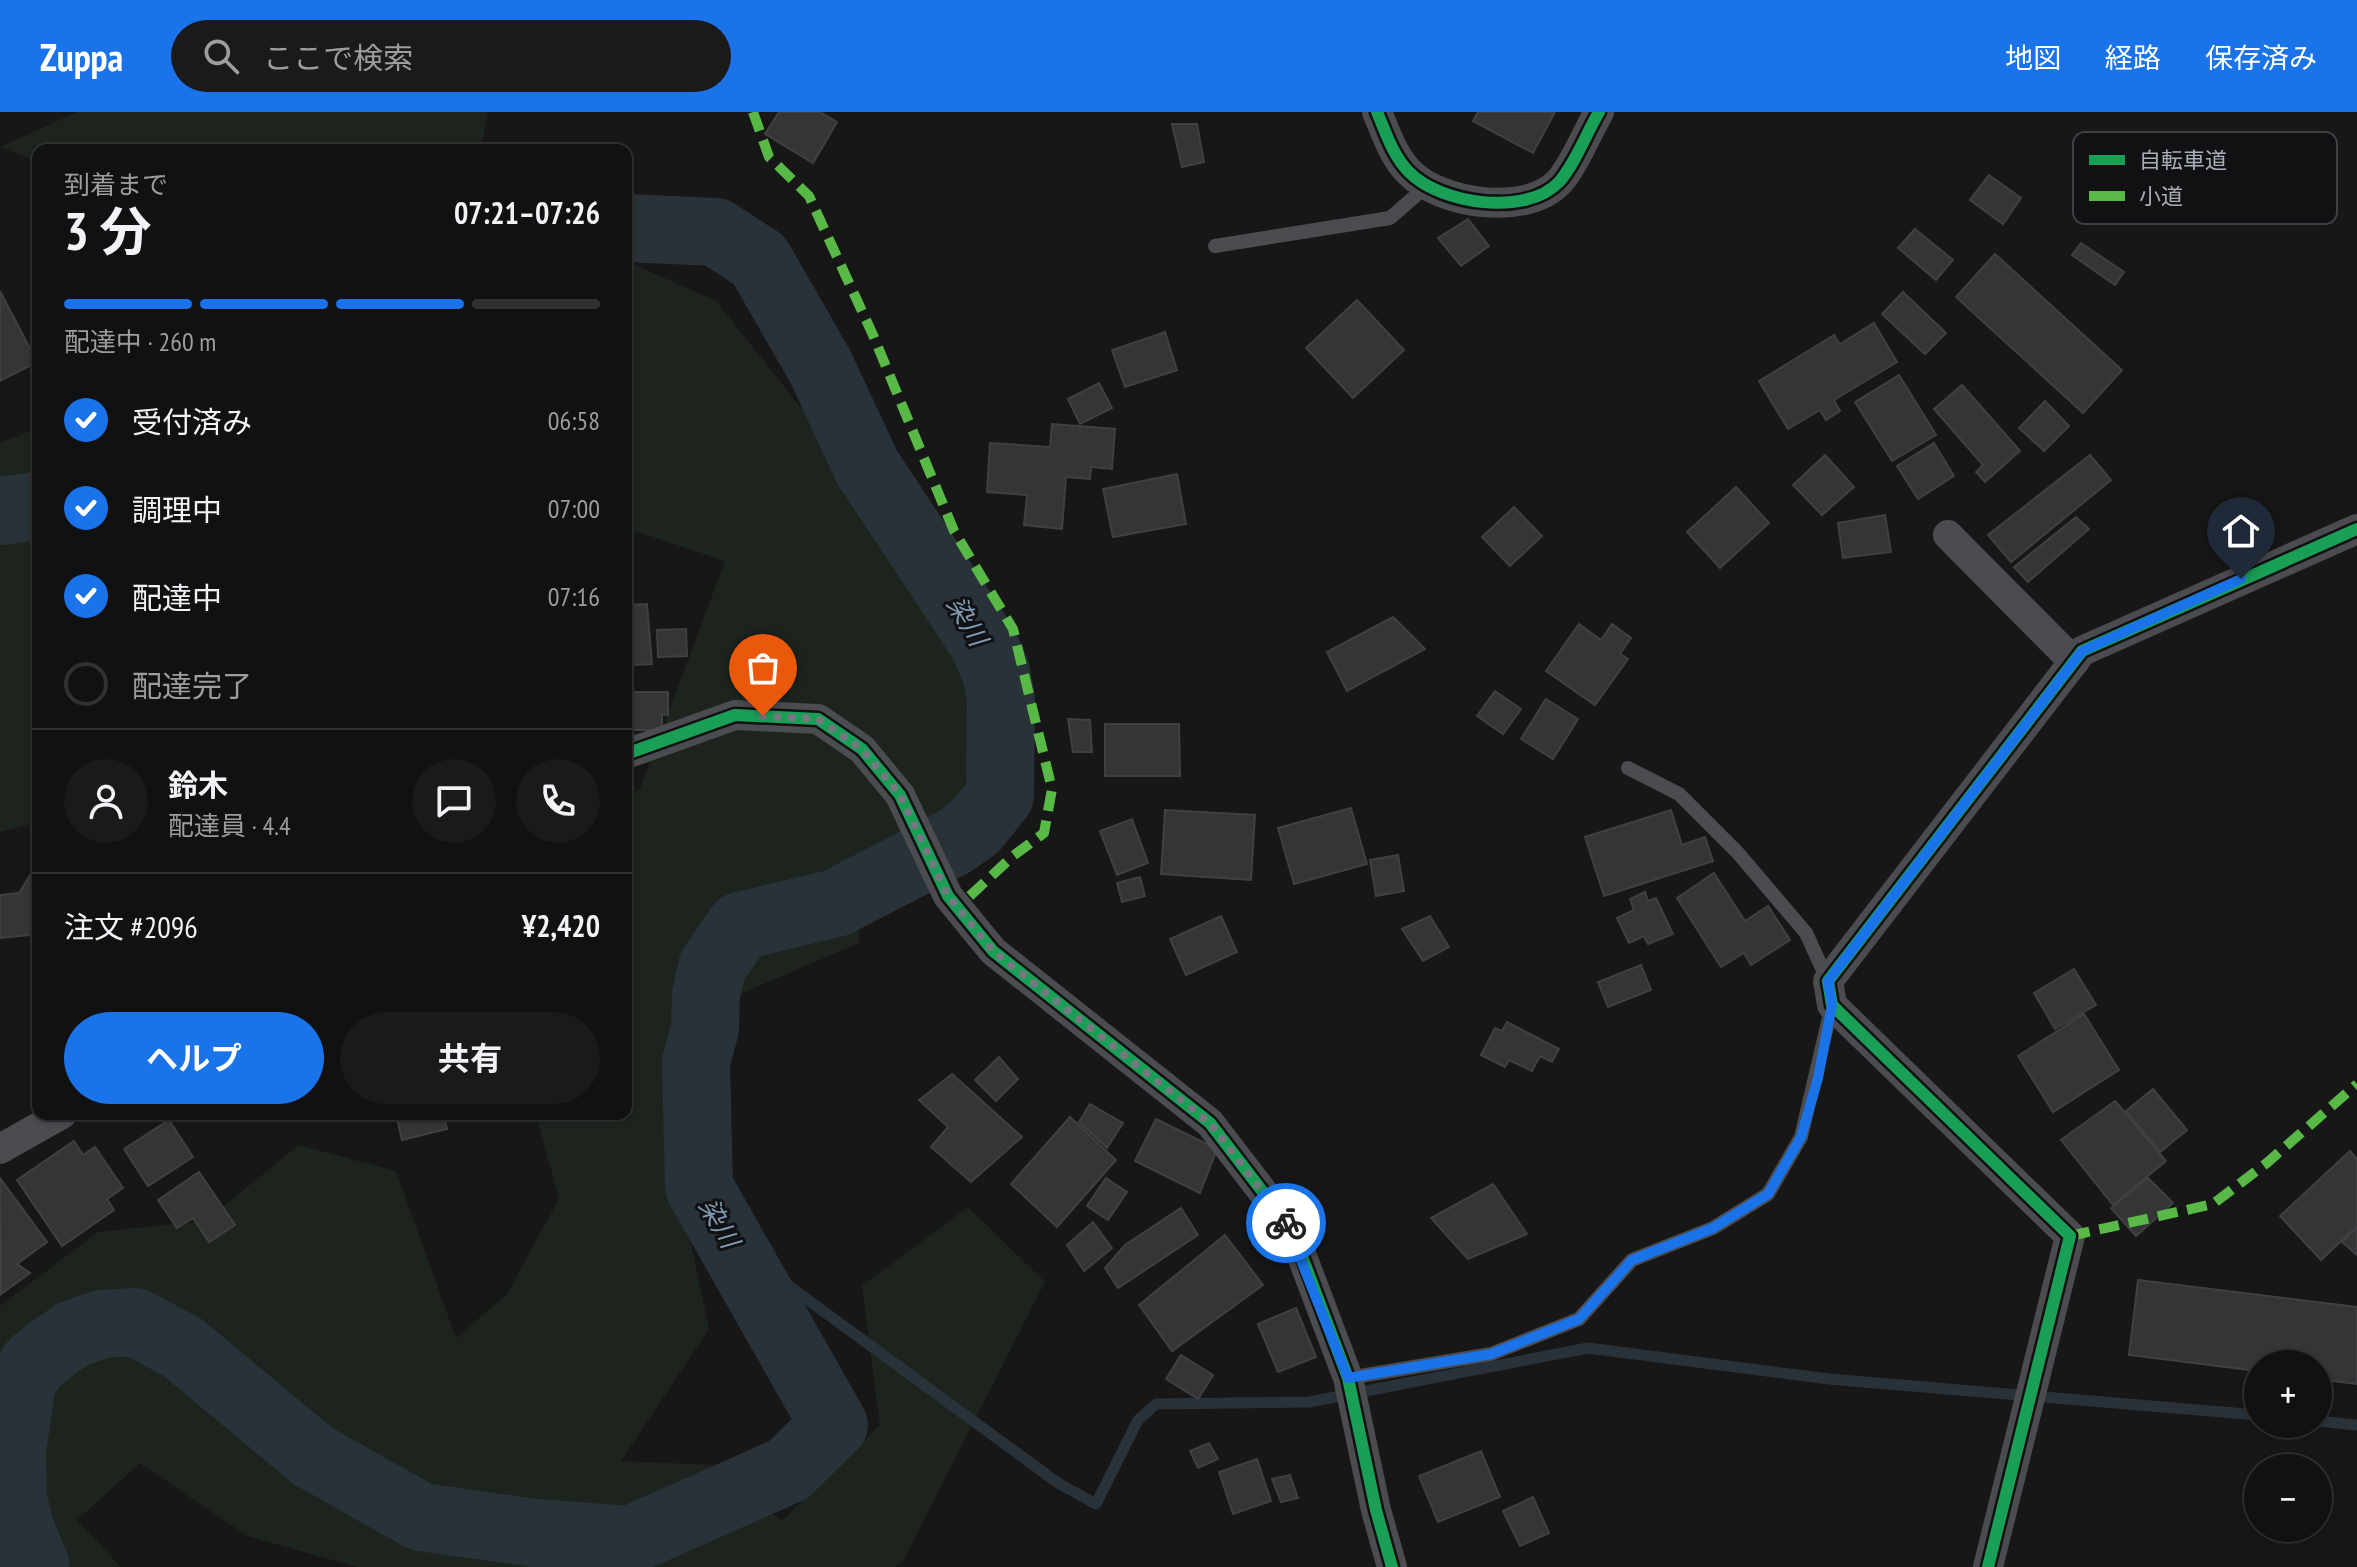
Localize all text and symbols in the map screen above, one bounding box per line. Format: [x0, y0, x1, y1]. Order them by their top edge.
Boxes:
search box [171, 20, 731, 92]
text: Zuppa [40, 32, 123, 81]
icon: search [199, 34, 243, 78]
text: ここで検索 [263, 38, 413, 77]
text: 地図 [2005, 39, 2061, 76]
text: 経路 [2105, 39, 2161, 76]
text: 保存済み [2205, 39, 2317, 76]
legend [2073, 132, 2337, 224]
text: 自転車道 [2139, 146, 2227, 174]
text: 到着まで [64, 168, 168, 201]
text: 小道 [2139, 182, 2183, 210]
text: 07:21–07:26 [454, 193, 600, 232]
text: 3 分 [64, 197, 152, 264]
text: 配達中 · 260 m [64, 325, 216, 358]
icon: check [64, 398, 108, 442]
text: 受付済み [132, 402, 252, 441]
text: 06:58 [548, 404, 600, 437]
icon: check [64, 486, 108, 530]
text: 調理中 [132, 490, 222, 529]
text: 07:00 [548, 492, 600, 525]
pin [2207, 497, 2275, 579]
icon: home [2219, 509, 2263, 553]
icon: check [64, 574, 108, 618]
text: 配達中 [132, 578, 222, 617]
text: 07:16 [548, 580, 600, 613]
water label: 染川 [940, 590, 997, 654]
pin [729, 634, 797, 716]
icon: bag [741, 646, 785, 690]
text: 配達完了 [132, 666, 252, 705]
button: person [64, 759, 148, 843]
button: chat [412, 759, 496, 843]
button: phone [516, 759, 600, 843]
text: 鈴木 [168, 765, 228, 804]
text: 配達員 · 4.4 [168, 809, 291, 842]
text: ¥2,420 [522, 906, 600, 945]
text: 注文 #2096 [64, 907, 198, 946]
button: ヘルプ [64, 1012, 324, 1104]
button: 共有 [340, 1012, 600, 1104]
courier [1246, 1183, 1326, 1263]
water label: 染川 [692, 1192, 748, 1256]
icon: bike [1264, 1201, 1308, 1245]
map controls [2244, 1350, 2332, 1542]
button: + [2244, 1350, 2332, 1438]
button: − [2244, 1454, 2332, 1542]

